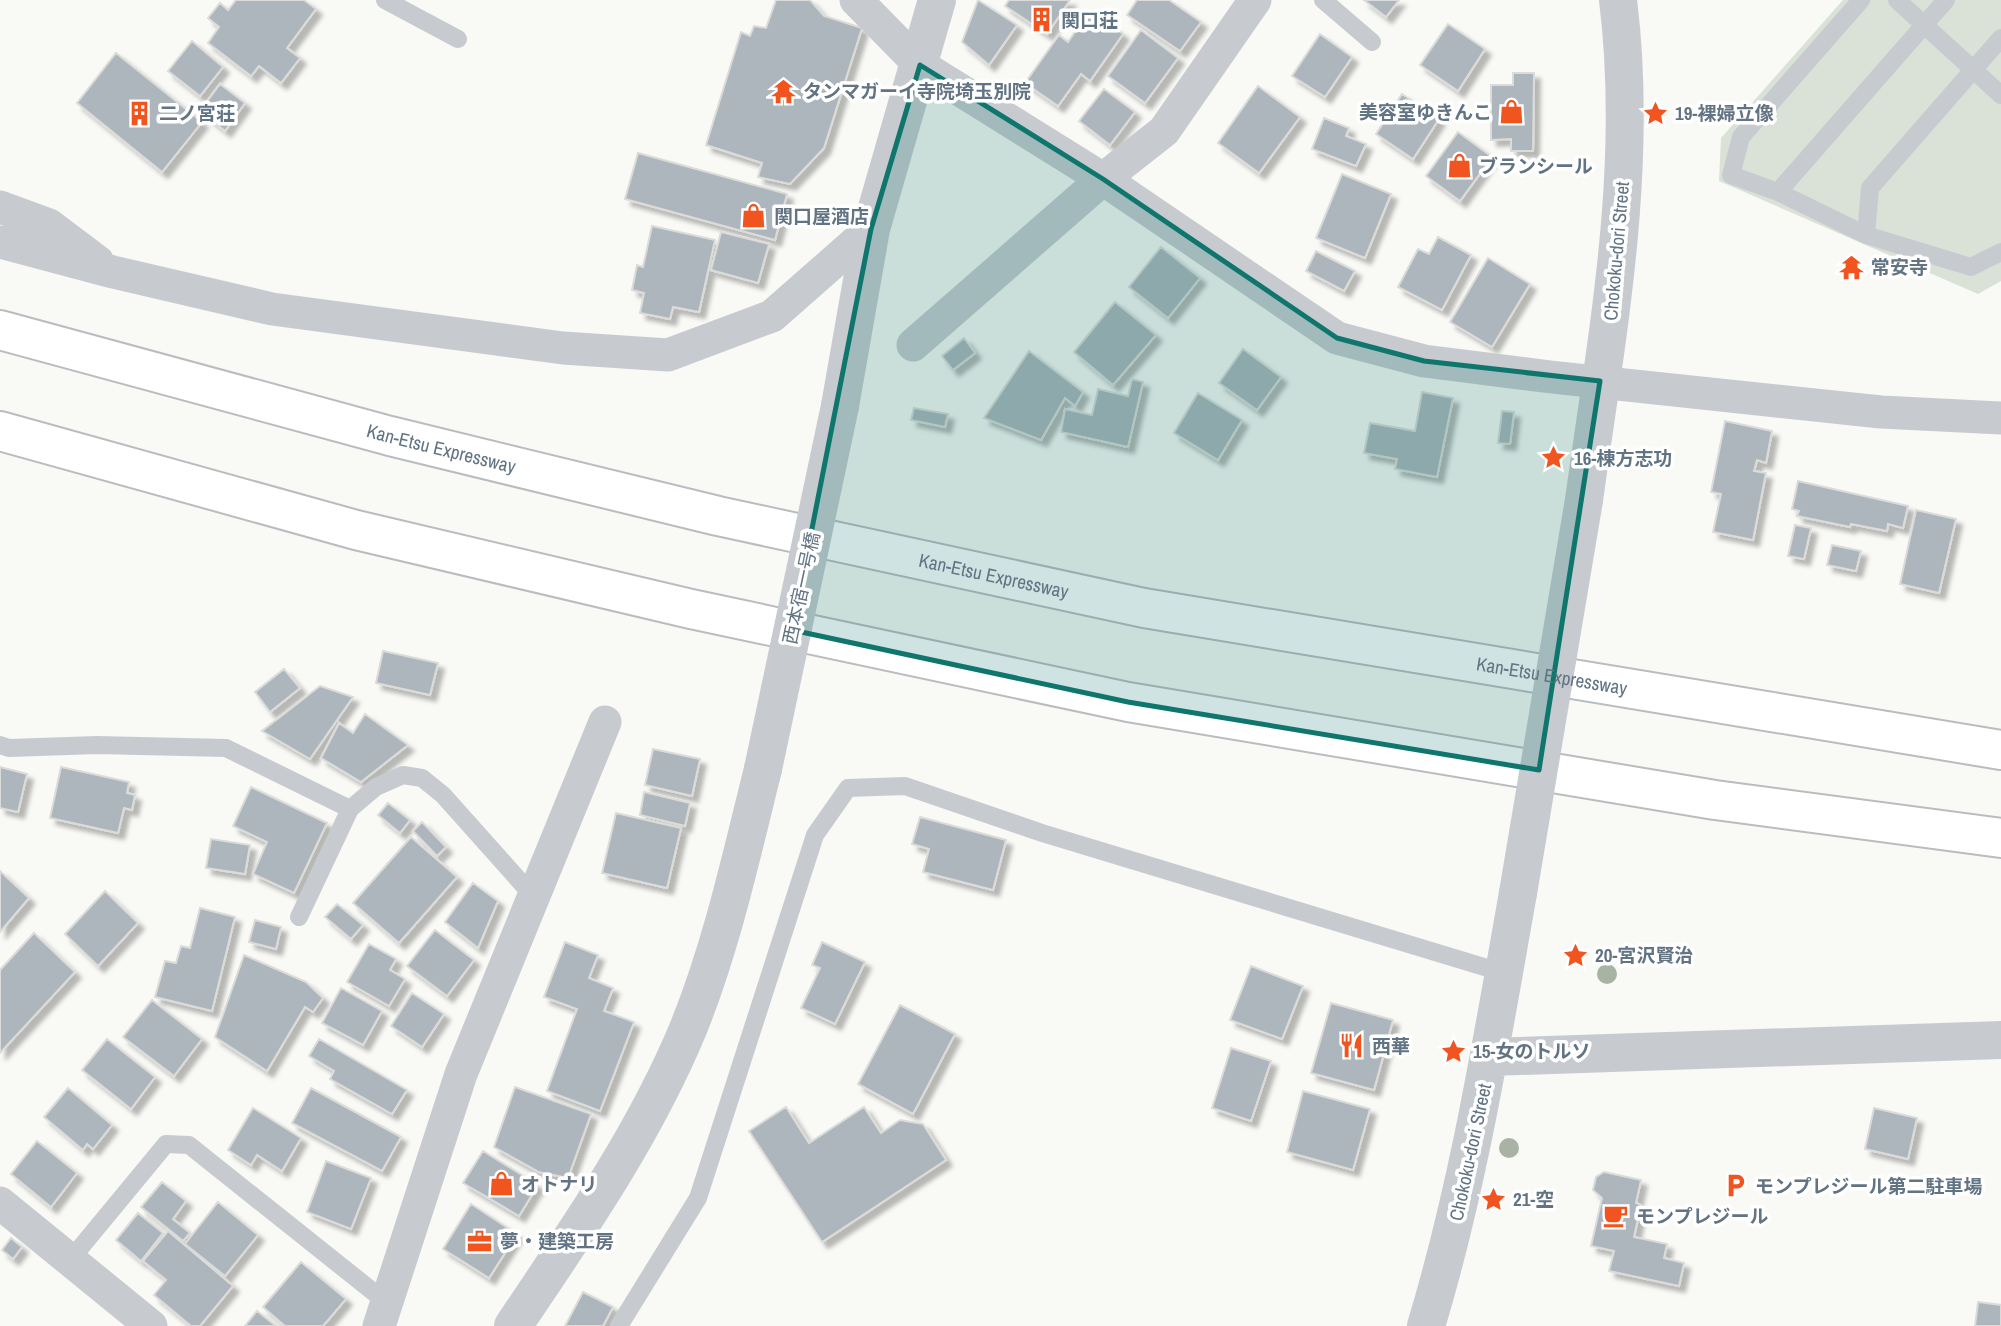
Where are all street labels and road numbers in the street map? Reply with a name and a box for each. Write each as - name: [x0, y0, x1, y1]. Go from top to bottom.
- street label: Chokoku-dori Street: [1597, 180, 1635, 322]
- street label: Kan-Etsu Expressway: [364, 417, 519, 479]
- street label: 西本宿一号橋: [776, 530, 826, 646]
- street label: Kan-Etsu Expressway: [917, 547, 1071, 604]
- street label: Kan-Etsu Expressway: [1474, 650, 1629, 701]
- street label: Chokoku-dori Street: [1443, 1080, 1497, 1223]

